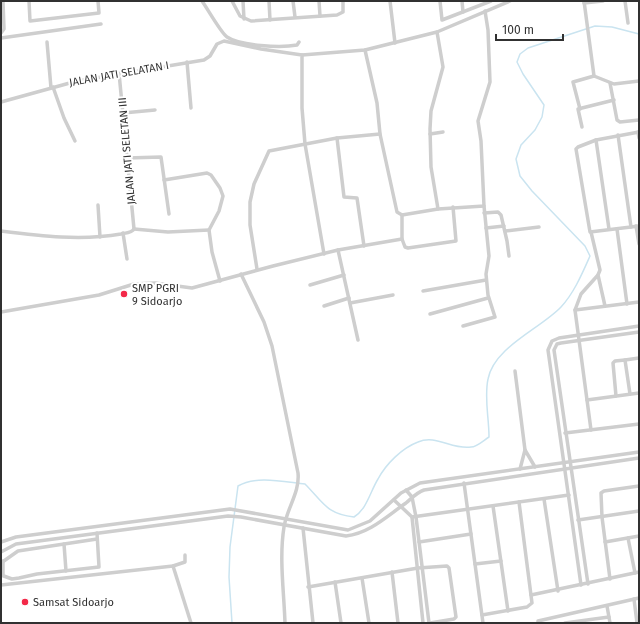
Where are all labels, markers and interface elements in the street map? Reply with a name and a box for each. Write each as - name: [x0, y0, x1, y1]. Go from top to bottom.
- scale bar: [496, 16, 563, 42]
- text: 100 m: [502, 23, 534, 37]
- street label: JALAN JATI SELATAN I: [68, 59, 170, 89]
- street label: JALAN JATI SELETAN III: [116, 97, 138, 205]
- place label: SMP PGRI 9 Sidoarjo: [132, 282, 182, 308]
- marker: SMP PGRI 9 Sidoarjo: [119, 289, 129, 299]
- place label: Samsat Sidoarjo: [33, 596, 114, 609]
- marker: Samsat Sidoarjo: [20, 597, 30, 607]

